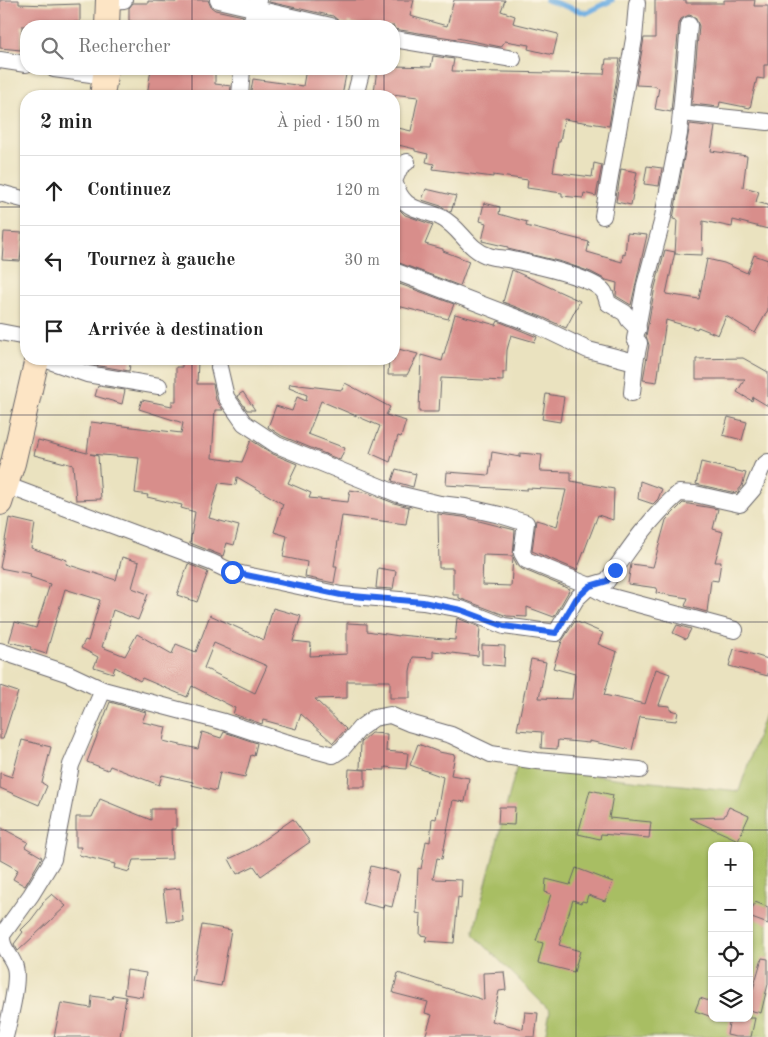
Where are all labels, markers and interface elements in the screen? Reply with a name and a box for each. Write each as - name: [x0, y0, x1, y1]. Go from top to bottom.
- search box: [20, 20, 400, 75]
- icon: search: [38, 34, 66, 62]
- text: Rechercher: [78, 38, 171, 57]
- text: 2 min: [40, 112, 93, 133]
- text: À pied · 150 m: [277, 115, 380, 131]
- icon: ahead: [40, 177, 68, 205]
- text: Continuez: [87, 181, 171, 200]
- text: 120 m: [335, 183, 380, 199]
- icon: left: [40, 247, 68, 275]
- text: Tournez à gauche: [87, 251, 235, 270]
- text: 30 m: [344, 253, 380, 269]
- icon: arrive: [40, 317, 68, 345]
- text: Arrivée à destination: [87, 321, 263, 340]
- route end: [604, 559, 627, 582]
- route start: [221, 561, 244, 584]
- map controls: [708, 842, 753, 1022]
- button: +: [708, 842, 753, 887]
- button: −: [708, 887, 753, 932]
- button: locate: [708, 932, 753, 977]
- button: layers: [708, 977, 753, 1022]

